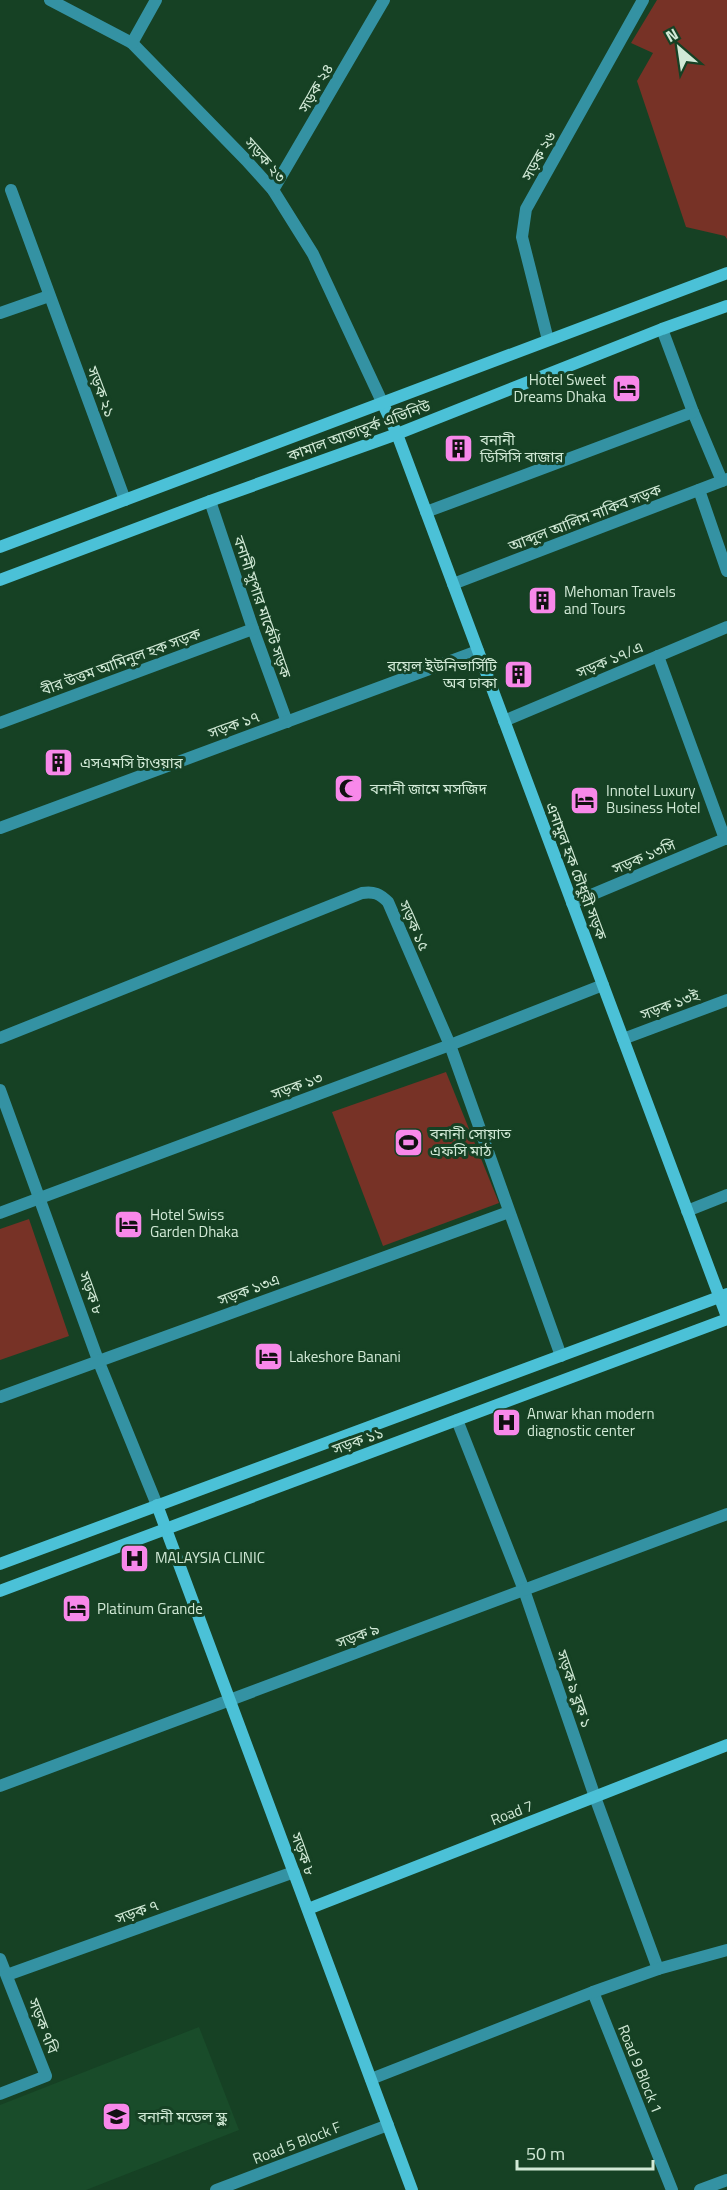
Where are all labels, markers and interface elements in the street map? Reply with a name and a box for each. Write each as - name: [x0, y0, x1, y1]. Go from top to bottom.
- north arrow: [649, 18, 709, 78]
- text: N: [661, 22, 682, 48]
- street label: সড়ক ২৪: [292, 59, 339, 117]
- street label: সড়ক ২৬: [515, 127, 562, 185]
- street label: সড়ক ২৩: [239, 131, 292, 187]
- street label: সড়ক ২১: [81, 362, 122, 421]
- place label: Hotel Sweet Dreams Dhaka: [513, 368, 607, 408]
- hotel icon: Hotel Sweet Dreams Dhaka: [611, 373, 643, 405]
- street label: কামাল আতাতুর্ক এভিনিউ: [283, 394, 434, 467]
- place label: বনানী ডিসিসি বাজার: [479, 428, 564, 468]
- building icon: বনানী ডিসিসি বাজার: [443, 433, 475, 465]
- street label: আব্দুল আলিম নাকিব সড়ক: [504, 477, 665, 558]
- street label: বনানী সুপার মার্কেট সড়ক: [227, 532, 298, 682]
- place label: Mehoman Travels and Tours: [564, 580, 676, 620]
- building icon: Mehoman Travels and Tours: [527, 585, 559, 617]
- street label: বীর উত্তম আমিনুল হক সড়ক: [37, 622, 205, 701]
- street label: সড়ক ১৭/এ: [572, 635, 647, 684]
- place label: রয়েল ইউনিভার্সিটি অব ঢাকা: [386, 654, 498, 694]
- building icon: রয়েল ইউনিভার্সিটি অব ঢাকা: [502, 659, 534, 691]
- street label: সড়ক ১৭: [204, 705, 263, 745]
- building icon: এসএমসি টাওয়ার: [43, 747, 75, 779]
- place label: এসএমসি টাওয়ার: [80, 751, 184, 774]
- mosque icon: বনানী জামে মসজিদ: [333, 773, 365, 805]
- place label: বনানী জামে মসজিদ: [369, 777, 488, 800]
- place label: Innotel Luxury Business Hotel: [606, 779, 701, 819]
- hotel icon: Innotel Luxury Business Hotel: [569, 784, 601, 816]
- street label: এনামুল হক চৌধুরী সড়ক: [540, 799, 614, 944]
- street label: সড়ক ১৩সি: [608, 833, 680, 881]
- street label: সড়ক ১৫: [393, 896, 436, 955]
- street label: সড়ক ১৩ই: [636, 983, 703, 1026]
- street label: সড়ক ১৩: [267, 1066, 326, 1106]
- place label: বনানী সোয়াত এফসি মাঠ: [429, 1122, 511, 1162]
- sports icon: বনানী সোয়াত এফসি মাঠ: [393, 1127, 425, 1159]
- place label: Hotel Swiss Garden Dhaka: [150, 1203, 239, 1243]
- hotel icon: Hotel Swiss Garden Dhaka: [113, 1208, 145, 1240]
- street label: সড়ক ৮: [73, 1267, 110, 1318]
- street label: সড়ক ১৩এ: [214, 1268, 283, 1312]
- hotel icon: Lakeshore Banani: [252, 1341, 284, 1373]
- place label: Lakeshore Banani: [289, 1345, 401, 1368]
- place label: Anwar khan modern diagnostic center: [527, 1402, 655, 1442]
- hospital icon: Anwar khan modern diagnostic center: [490, 1407, 522, 1439]
- street label: সড়ক ১১: [328, 1421, 387, 1461]
- hospital icon: MALAYSIA CLINIC: [118, 1542, 150, 1574]
- place label: MALAYSIA CLINIC: [155, 1546, 265, 1569]
- hotel icon: Platinum Grande: [60, 1593, 92, 1625]
- place label: Platinum Grande: [97, 1597, 203, 1620]
- street label: সড়ক ৯: [332, 1617, 383, 1655]
- street label: সড়ক ৯ ব্লক ১: [550, 1646, 598, 1731]
- street label: Road 7: [487, 1794, 537, 1831]
- street label: সড়ক ৮: [285, 1828, 322, 1879]
- street label: সড়ক ৭: [111, 1893, 162, 1930]
- street label: সড়ক ৭বি: [22, 1994, 65, 2058]
- street label: Road 9 Block 1: [612, 2021, 669, 2116]
- school or university icon: বনানী মডেল স্কুল: [101, 2101, 133, 2133]
- place label: বনানী মডেল স্কুল: [137, 2105, 227, 2128]
- street label: Road 5 Block F: [249, 2115, 344, 2170]
- scale bar: [517, 2133, 654, 2171]
- text: 50 m: [526, 2140, 565, 2167]

